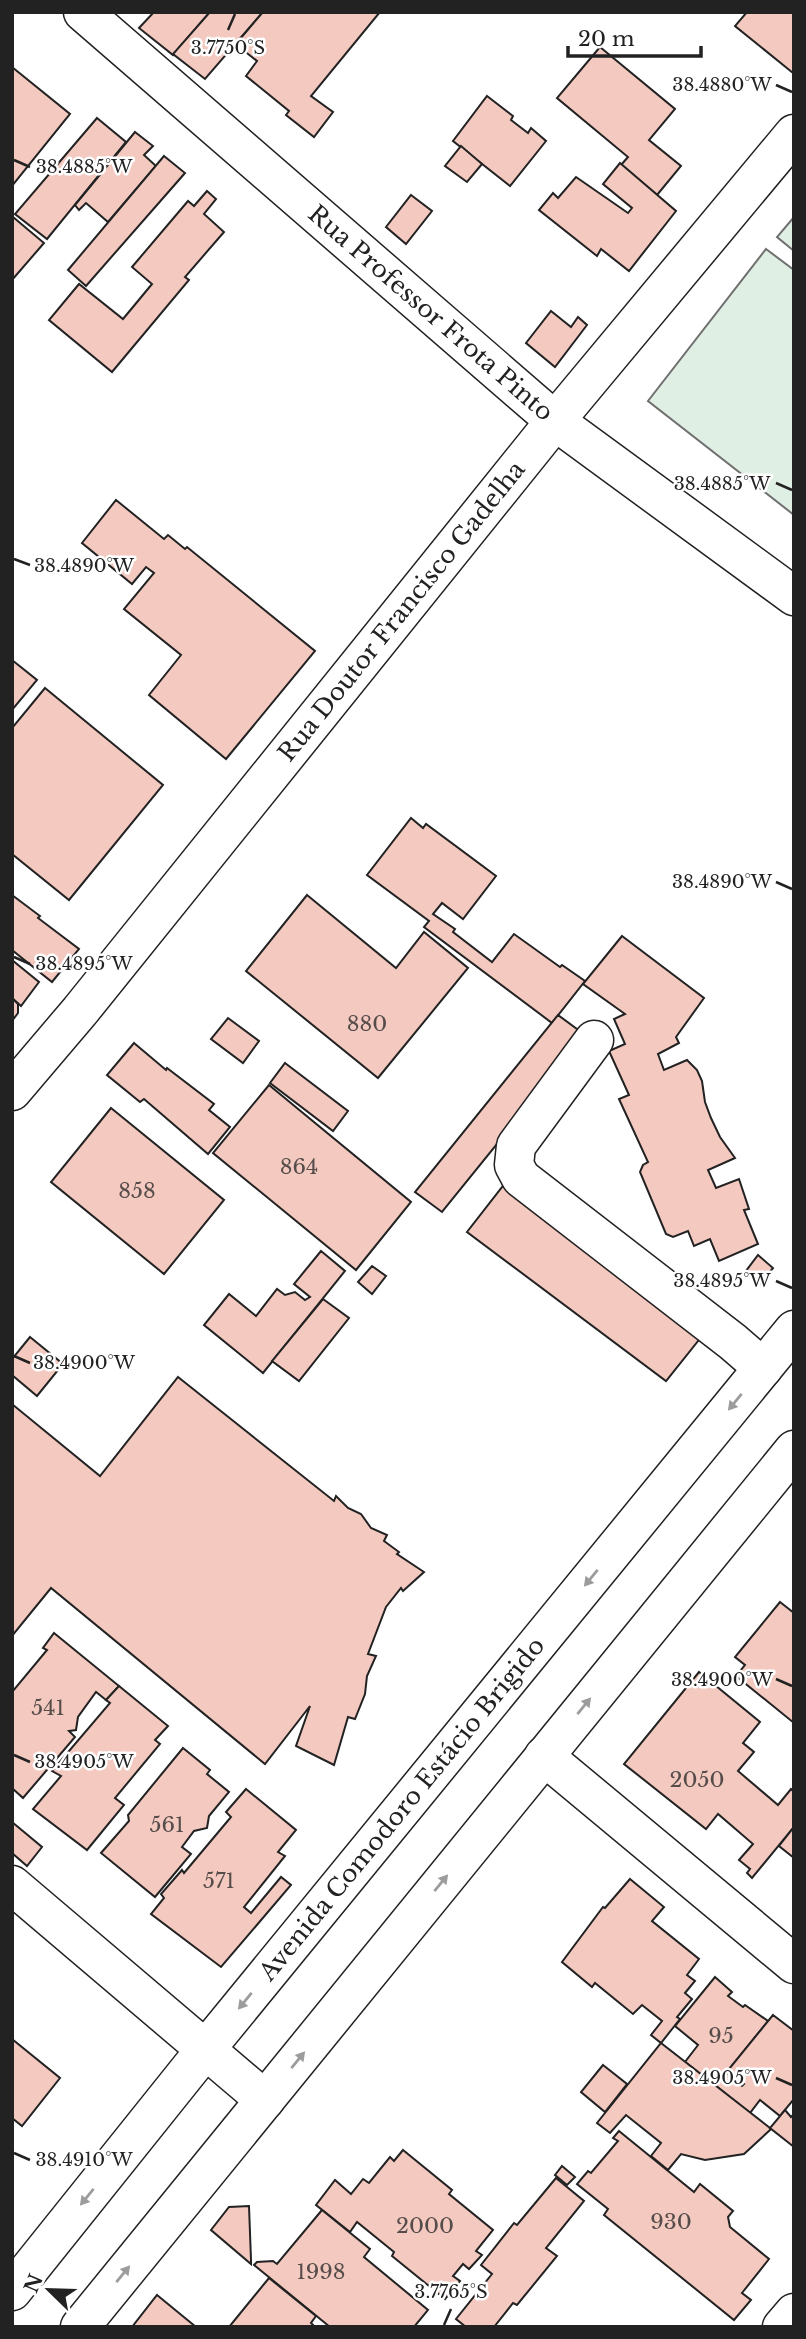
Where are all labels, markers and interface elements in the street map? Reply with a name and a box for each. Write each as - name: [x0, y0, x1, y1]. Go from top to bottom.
- scale bar: [568, 14, 701, 58]
- text: 20 m: [578, 26, 635, 52]
- text: 3.7750°S: [191, 37, 265, 59]
- text: 38.4880°W: [672, 74, 773, 96]
- text: 38.4885°W: [36, 156, 133, 178]
- street label: Rua Professor Frota Pinto: [303, 199, 559, 427]
- street label: Rua Doutor Francisco Gadelha: [272, 455, 531, 767]
- text: 38.4885°W: [674, 473, 771, 495]
- text: 38.4890°W: [34, 555, 135, 577]
- text: 38.4890°W: [672, 871, 773, 893]
- text: 38.4895°W: [35, 953, 134, 975]
- house number: 880: [347, 1011, 387, 1037]
- house number: 864: [280, 1154, 318, 1180]
- house number: 858: [118, 1178, 156, 1204]
- text: 38.4895°W: [673, 1270, 772, 1292]
- text: 38.4900°W: [33, 1352, 136, 1374]
- one-way arrow: [728, 1394, 743, 1411]
- one-way arrow: [584, 1570, 599, 1587]
- street label: Avenida Comodoro Estácio Brigido: [252, 1631, 551, 1987]
- text: 38.4900°W: [671, 1669, 774, 1691]
- house number: 541: [31, 1695, 65, 1721]
- one-way arrow: [577, 1698, 592, 1716]
- text: 38.4905°W: [34, 1751, 135, 1773]
- house number: 2050: [670, 1767, 724, 1793]
- house number: 561: [150, 1812, 184, 1838]
- house number: 571: [203, 1868, 235, 1894]
- one-way arrow: [433, 1874, 448, 1891]
- one-way arrow: [238, 1992, 253, 2010]
- house number: 95: [708, 2023, 734, 2049]
- one-way arrow: [290, 2051, 305, 2069]
- text: 38.4905°W: [672, 2067, 773, 2089]
- text: 38.4910°W: [35, 2149, 133, 2171]
- one-way arrow: [80, 2188, 95, 2206]
- house number: 930: [650, 2209, 692, 2235]
- house number: 2000: [396, 2213, 454, 2239]
- north arrow: [14, 2255, 84, 2325]
- house number: 1998: [296, 2259, 346, 2285]
- one-way arrow: [115, 2265, 130, 2282]
- text: N: [20, 2271, 48, 2296]
- text: 3.7765°S: [414, 2281, 488, 2303]

